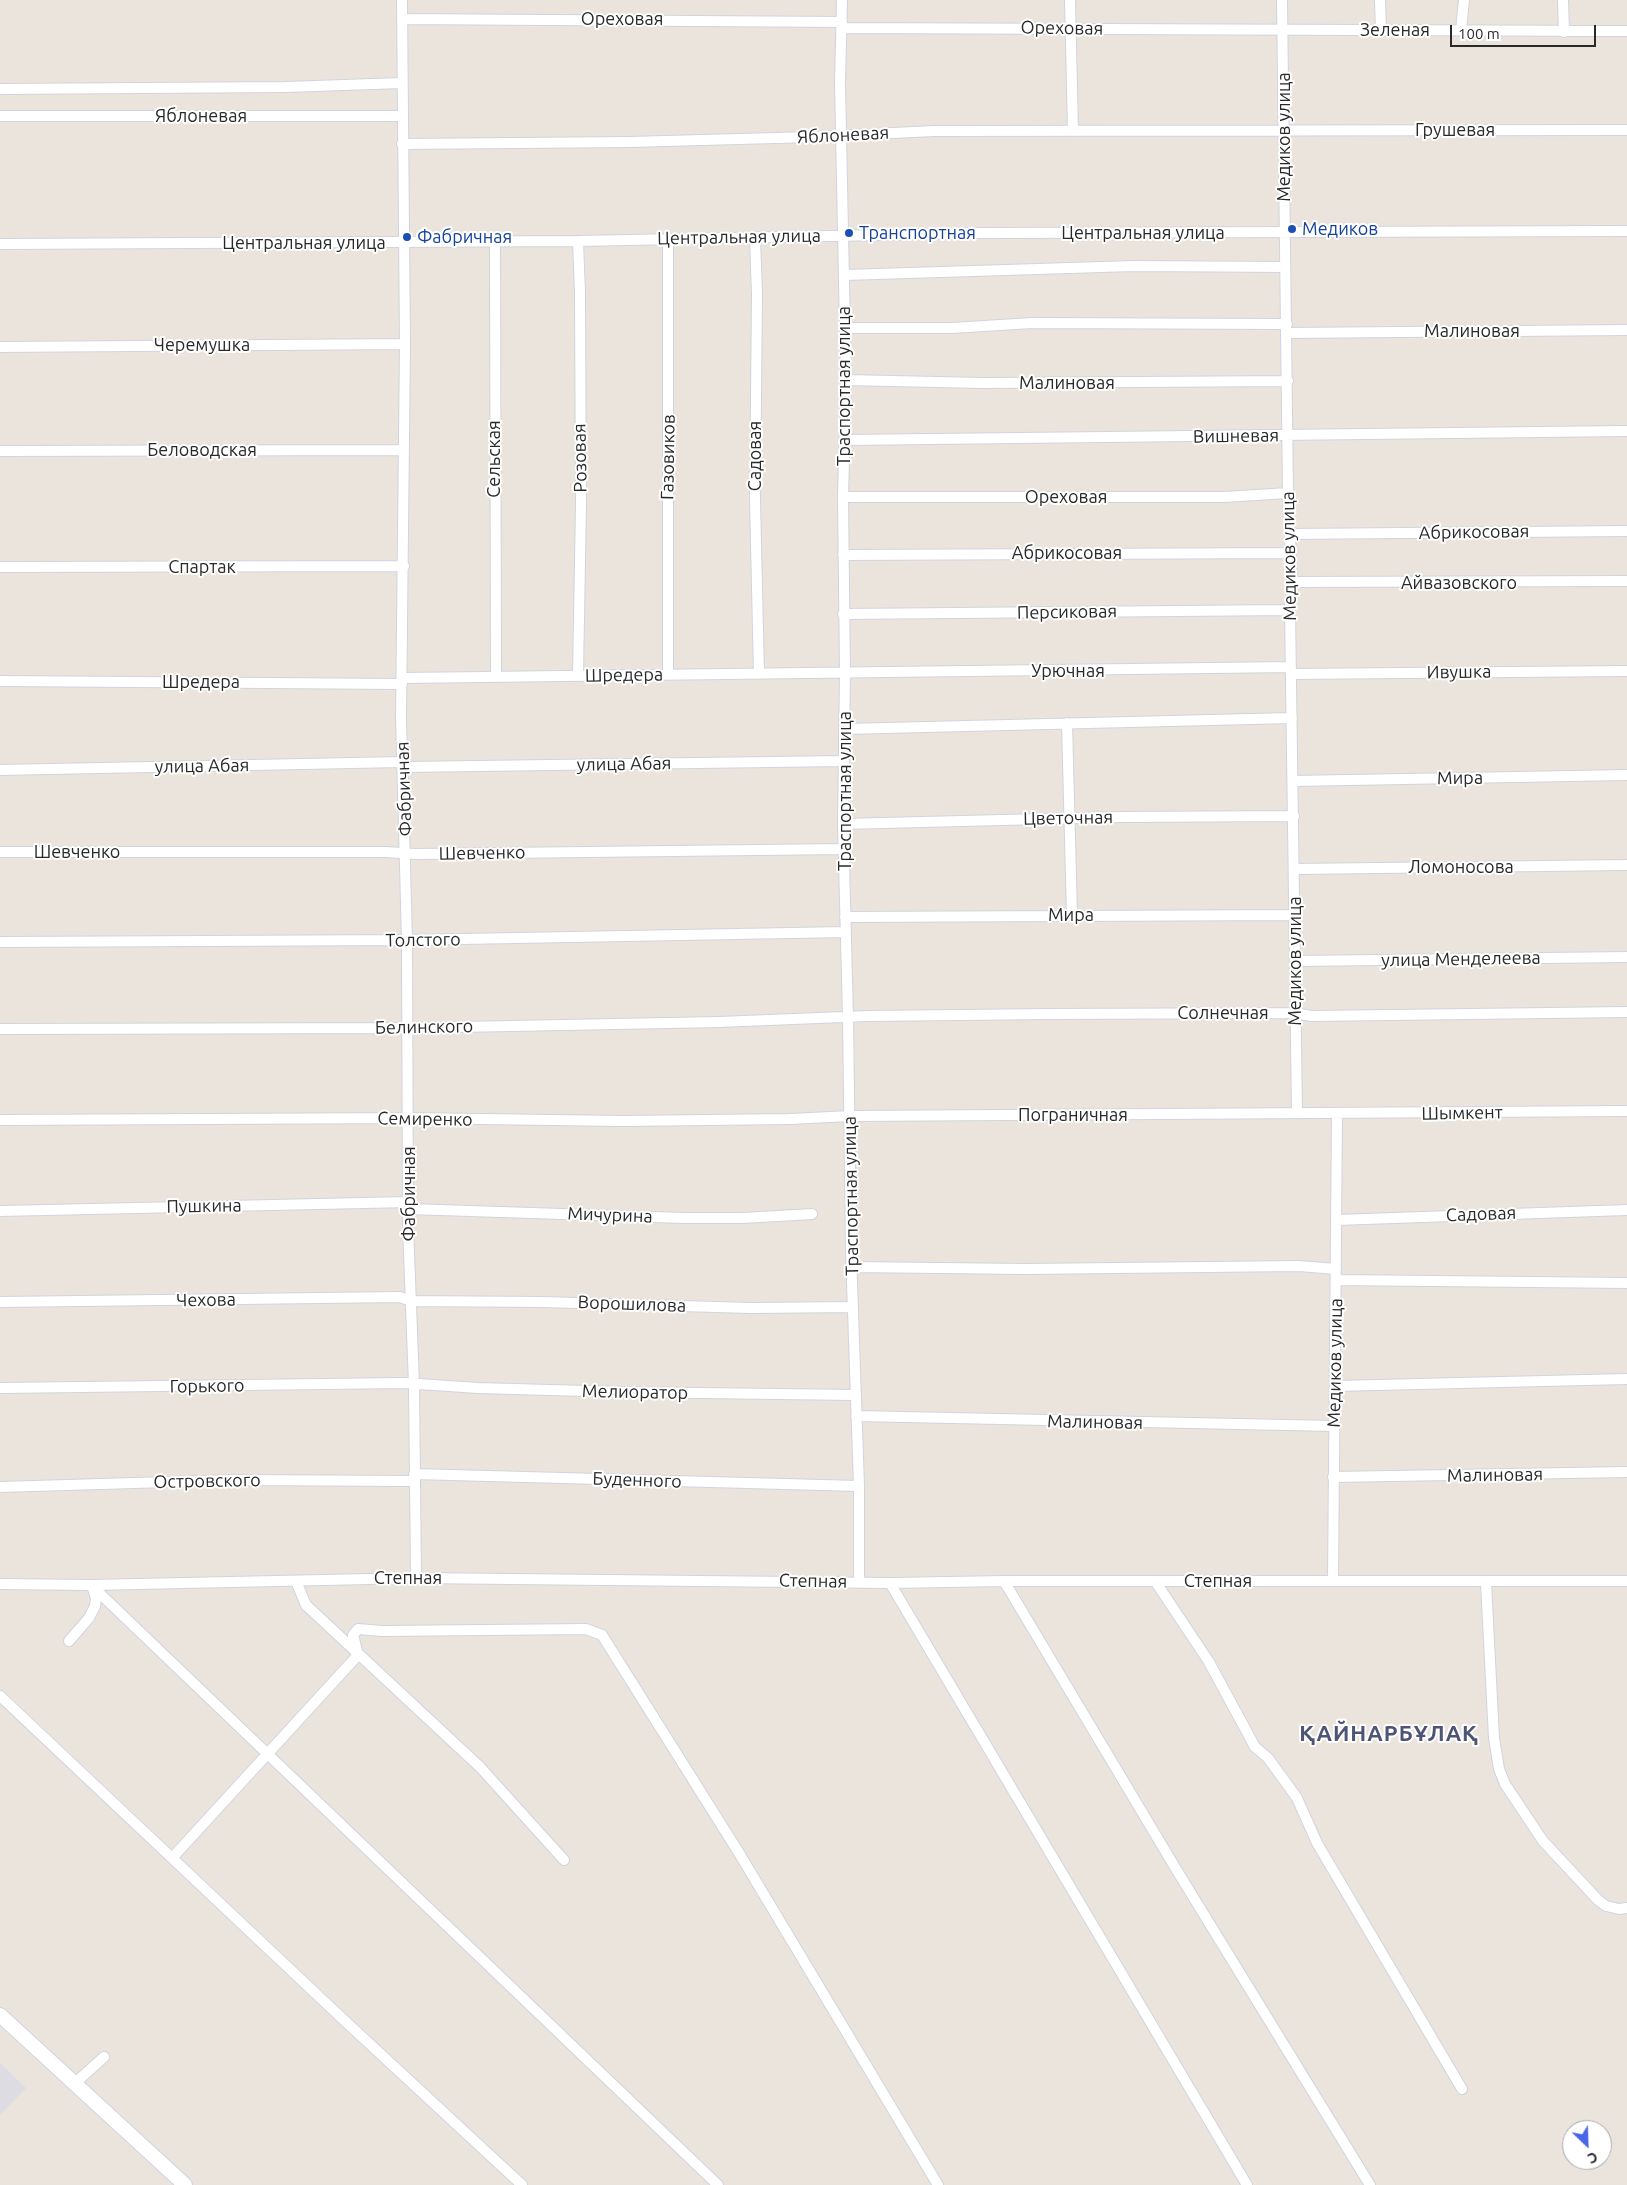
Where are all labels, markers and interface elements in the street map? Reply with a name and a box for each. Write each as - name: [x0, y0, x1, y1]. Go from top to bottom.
- street label: Ореховая: [581, 8, 663, 30]
- scale bar: [1452, 15, 1598, 47]
- street label: Ореховая: [1020, 16, 1104, 40]
- street label: Зеленая: [1360, 19, 1430, 41]
- text: 100 m: [1458, 25, 1500, 42]
- street label: Медиков улица: [1273, 72, 1295, 202]
- street label: Яблоневая: [155, 105, 247, 127]
- street label: Грушевая: [1415, 119, 1495, 141]
- street label: Яблоневая: [796, 122, 890, 148]
- place label: Медиков: [1302, 218, 1378, 240]
- place label: Транспортная: [859, 222, 976, 244]
- street label: Центральная улица: [1061, 222, 1225, 244]
- marker: Медиков: [1286, 223, 1298, 235]
- street label: Центральная улица: [657, 225, 821, 249]
- place label: Фабричная: [417, 226, 512, 248]
- marker: Транспортная: [843, 227, 855, 239]
- marker: Фабричная: [401, 231, 413, 243]
- street label: Центральная улица: [222, 232, 386, 254]
- street label: Траспортная улица: [833, 306, 855, 466]
- street label: Малиновая: [1424, 320, 1520, 342]
- street label: Черемушка: [154, 334, 250, 356]
- street label: Малиновая: [1019, 372, 1115, 394]
- street label: Газовиков: [656, 414, 680, 500]
- street label: Сельская: [483, 420, 505, 498]
- street label: Садовая: [744, 421, 766, 491]
- street label: Розовая: [569, 423, 591, 493]
- street label: Вишневая: [1193, 424, 1279, 448]
- street label: Беловодская: [147, 439, 257, 461]
- street label: Ореховая: [1025, 486, 1107, 508]
- street label: Медиков улица: [1277, 491, 1301, 621]
- street label: Абрикосовая: [1419, 520, 1529, 544]
- street label: Абрикосовая: [1012, 542, 1122, 564]
- street label: Спартак: [168, 556, 236, 578]
- street label: Айвазовского: [1401, 572, 1517, 594]
- street label: Персиковая: [1017, 600, 1117, 624]
- street label: Урючная: [1031, 660, 1105, 682]
- street label: Ивушка: [1427, 661, 1491, 683]
- street label: Шредера: [585, 664, 663, 686]
- street label: Шредера: [162, 671, 240, 693]
- street label: Траспортная улица: [834, 711, 856, 871]
- street label: Фабричная: [392, 741, 416, 837]
- street label: улица Абая: [577, 752, 671, 776]
- street label: улица Абая: [155, 754, 249, 778]
- street label: Мира: [1437, 767, 1483, 789]
- street label: Цветочная: [1023, 806, 1113, 830]
- street label: Шевченко: [34, 841, 120, 863]
- street label: Шевченко: [438, 841, 526, 865]
- street label: Ломоносова: [1408, 856, 1514, 878]
- street label: Медиков улица: [1284, 896, 1306, 1026]
- street label: Мира: [1048, 904, 1094, 926]
- street label: Толстого: [385, 929, 461, 951]
- street label: улица Менделеева: [1381, 947, 1541, 971]
- street label: Солнечная: [1177, 1002, 1269, 1024]
- street label: Белинского: [375, 1015, 473, 1039]
- street label: Шымкент: [1421, 1101, 1503, 1125]
- street label: Пограничная: [1018, 1104, 1128, 1126]
- street label: Семиренко: [377, 1107, 473, 1131]
- street label: Траспортная улица: [839, 1116, 863, 1276]
- street label: Фабричная: [398, 1146, 420, 1242]
- street label: Пушкина: [166, 1195, 242, 1217]
- street label: Садовая: [1446, 1202, 1516, 1226]
- street label: Мичурина: [567, 1203, 653, 1227]
- street label: Чехова: [176, 1289, 236, 1311]
- street label: Ворошилова: [577, 1291, 687, 1317]
- street label: Медиков улица: [1323, 1298, 1347, 1428]
- street label: Горького: [169, 1375, 245, 1397]
- street label: Мелиоратор: [582, 1380, 688, 1404]
- street label: Малиновая: [1047, 1410, 1143, 1434]
- street label: Малиновая: [1447, 1463, 1543, 1487]
- street label: Буденного: [592, 1468, 682, 1492]
- street label: Островского: [153, 1469, 261, 1493]
- street label: Степная: [374, 1567, 442, 1589]
- street label: Степная: [779, 1570, 847, 1592]
- street label: Степная: [1184, 1570, 1252, 1592]
- district label: ҚАЙНАРБҰЛАҚ: [1298, 1721, 1480, 1747]
- north arrow: [1562, 2120, 1612, 2170]
- text: С: [1585, 2149, 1600, 2167]

